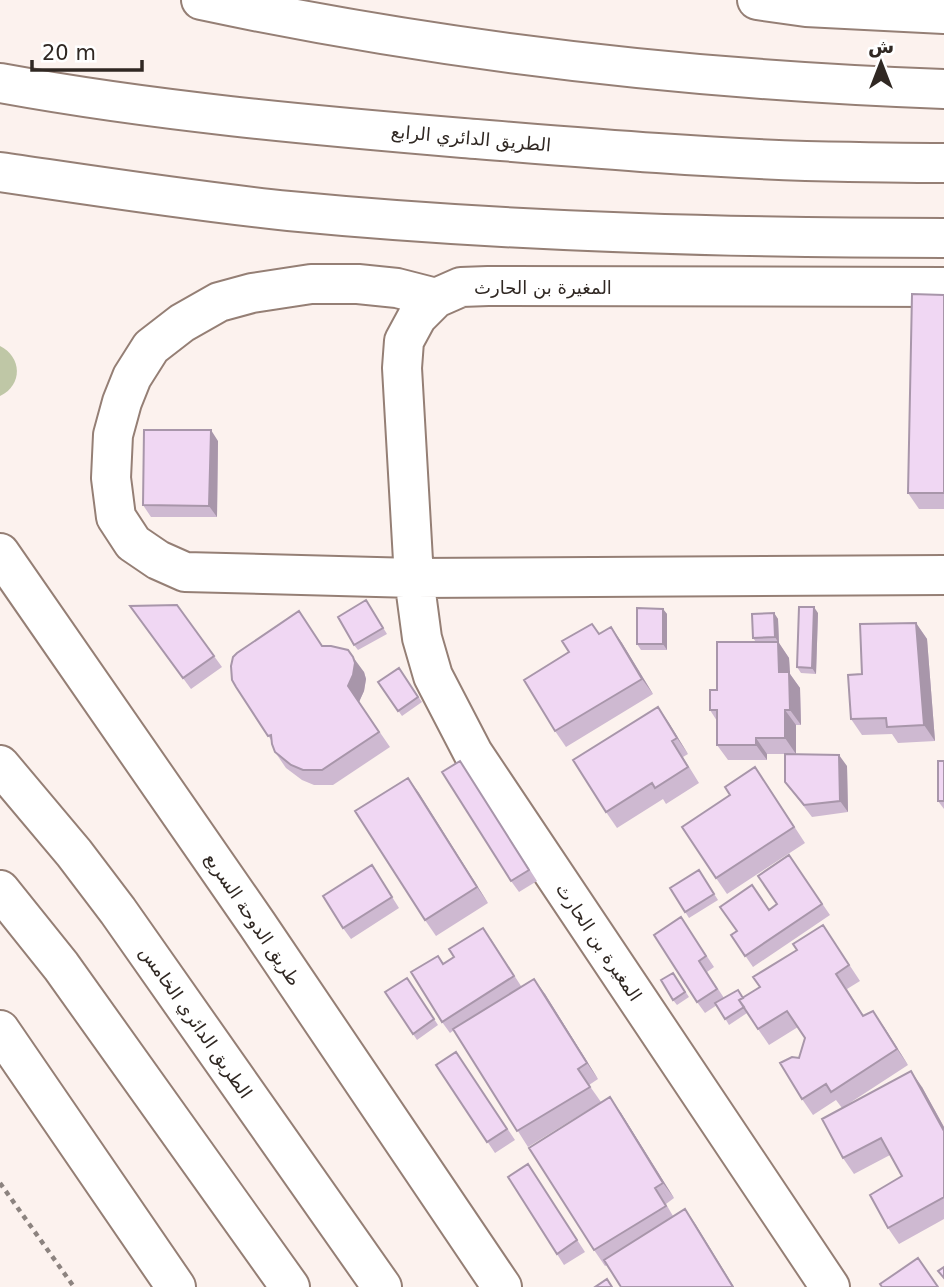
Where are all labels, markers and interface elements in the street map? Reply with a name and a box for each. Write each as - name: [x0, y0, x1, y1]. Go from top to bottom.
- scale bar: [32, 28, 142, 72]
- north arrow: [846, 28, 916, 98]
- text: ش: [868, 35, 894, 58]
- text: 20 m: [42, 41, 96, 65]
- street label: الطريق الدائري الرابع: [390, 121, 552, 156]
- street label: المغيرة بن الحارث: [474, 277, 612, 299]
- street label: طريق الدوحة السريع: [200, 848, 305, 990]
- street label: المغيرة بن الحارث: [551, 879, 646, 1006]
- street label: الطريق الدائري الخامس: [135, 942, 256, 1103]

